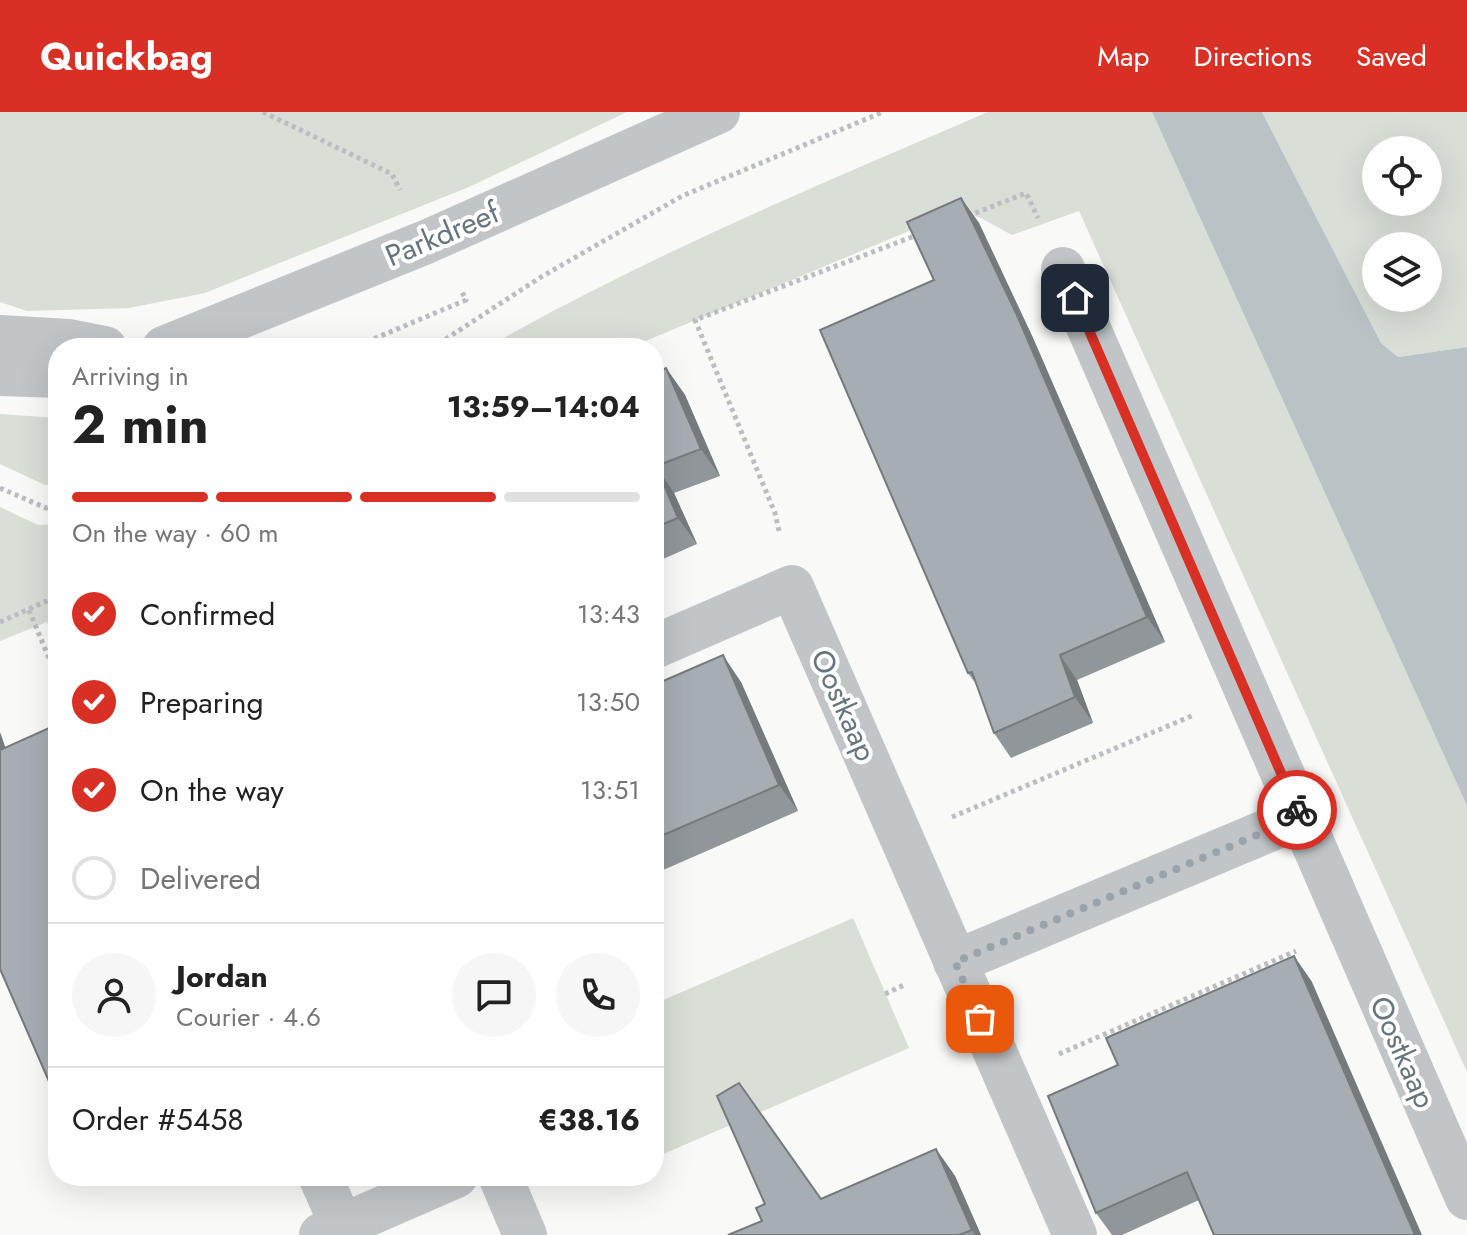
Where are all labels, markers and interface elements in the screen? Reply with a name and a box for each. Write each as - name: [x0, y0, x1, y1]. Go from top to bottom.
- text: Quickbag: [40, 29, 213, 84]
- text: Map: [1097, 36, 1149, 77]
- text: Directions: [1193, 36, 1312, 77]
- text: Saved: [1356, 36, 1427, 77]
- map controls: [1362, 136, 1442, 312]
- button: locate: [1362, 136, 1442, 216]
- street label: Parkdreef: [378, 190, 507, 277]
- button: layers: [1362, 232, 1442, 312]
- pin: [1041, 264, 1109, 332]
- icon: home: [1053, 276, 1097, 320]
- text: Arriving in: [72, 357, 189, 395]
- text: 13:59–14:04: [447, 385, 640, 428]
- text: 2 min: [72, 387, 209, 463]
- text: On the way · 60 m: [72, 514, 279, 552]
- icon: check: [72, 592, 116, 636]
- text: Confirmed: [140, 593, 275, 636]
- text: 13:43: [577, 595, 640, 633]
- street label: Oostkaap: [800, 642, 888, 768]
- icon: check: [72, 680, 116, 724]
- text: Preparing: [140, 681, 264, 724]
- text: 13:50: [576, 683, 640, 721]
- icon: check: [72, 768, 116, 812]
- text: On the way: [140, 769, 284, 812]
- courier: [1257, 770, 1337, 850]
- text: 13:51: [580, 771, 640, 809]
- icon: bike: [1275, 788, 1319, 832]
- text: Delivered: [140, 857, 261, 900]
- button: person: [72, 953, 156, 1037]
- button: chat: [452, 953, 536, 1037]
- button: phone: [556, 953, 640, 1037]
- text: Jordan: [176, 955, 268, 998]
- pin: [946, 985, 1014, 1053]
- street label: Oostkaap: [1359, 989, 1447, 1115]
- icon: bag: [958, 997, 1002, 1041]
- text: Courier · 4.6: [176, 998, 321, 1036]
- text: Order #5458: [72, 1098, 244, 1141]
- text: €38.16: [538, 1098, 640, 1141]

